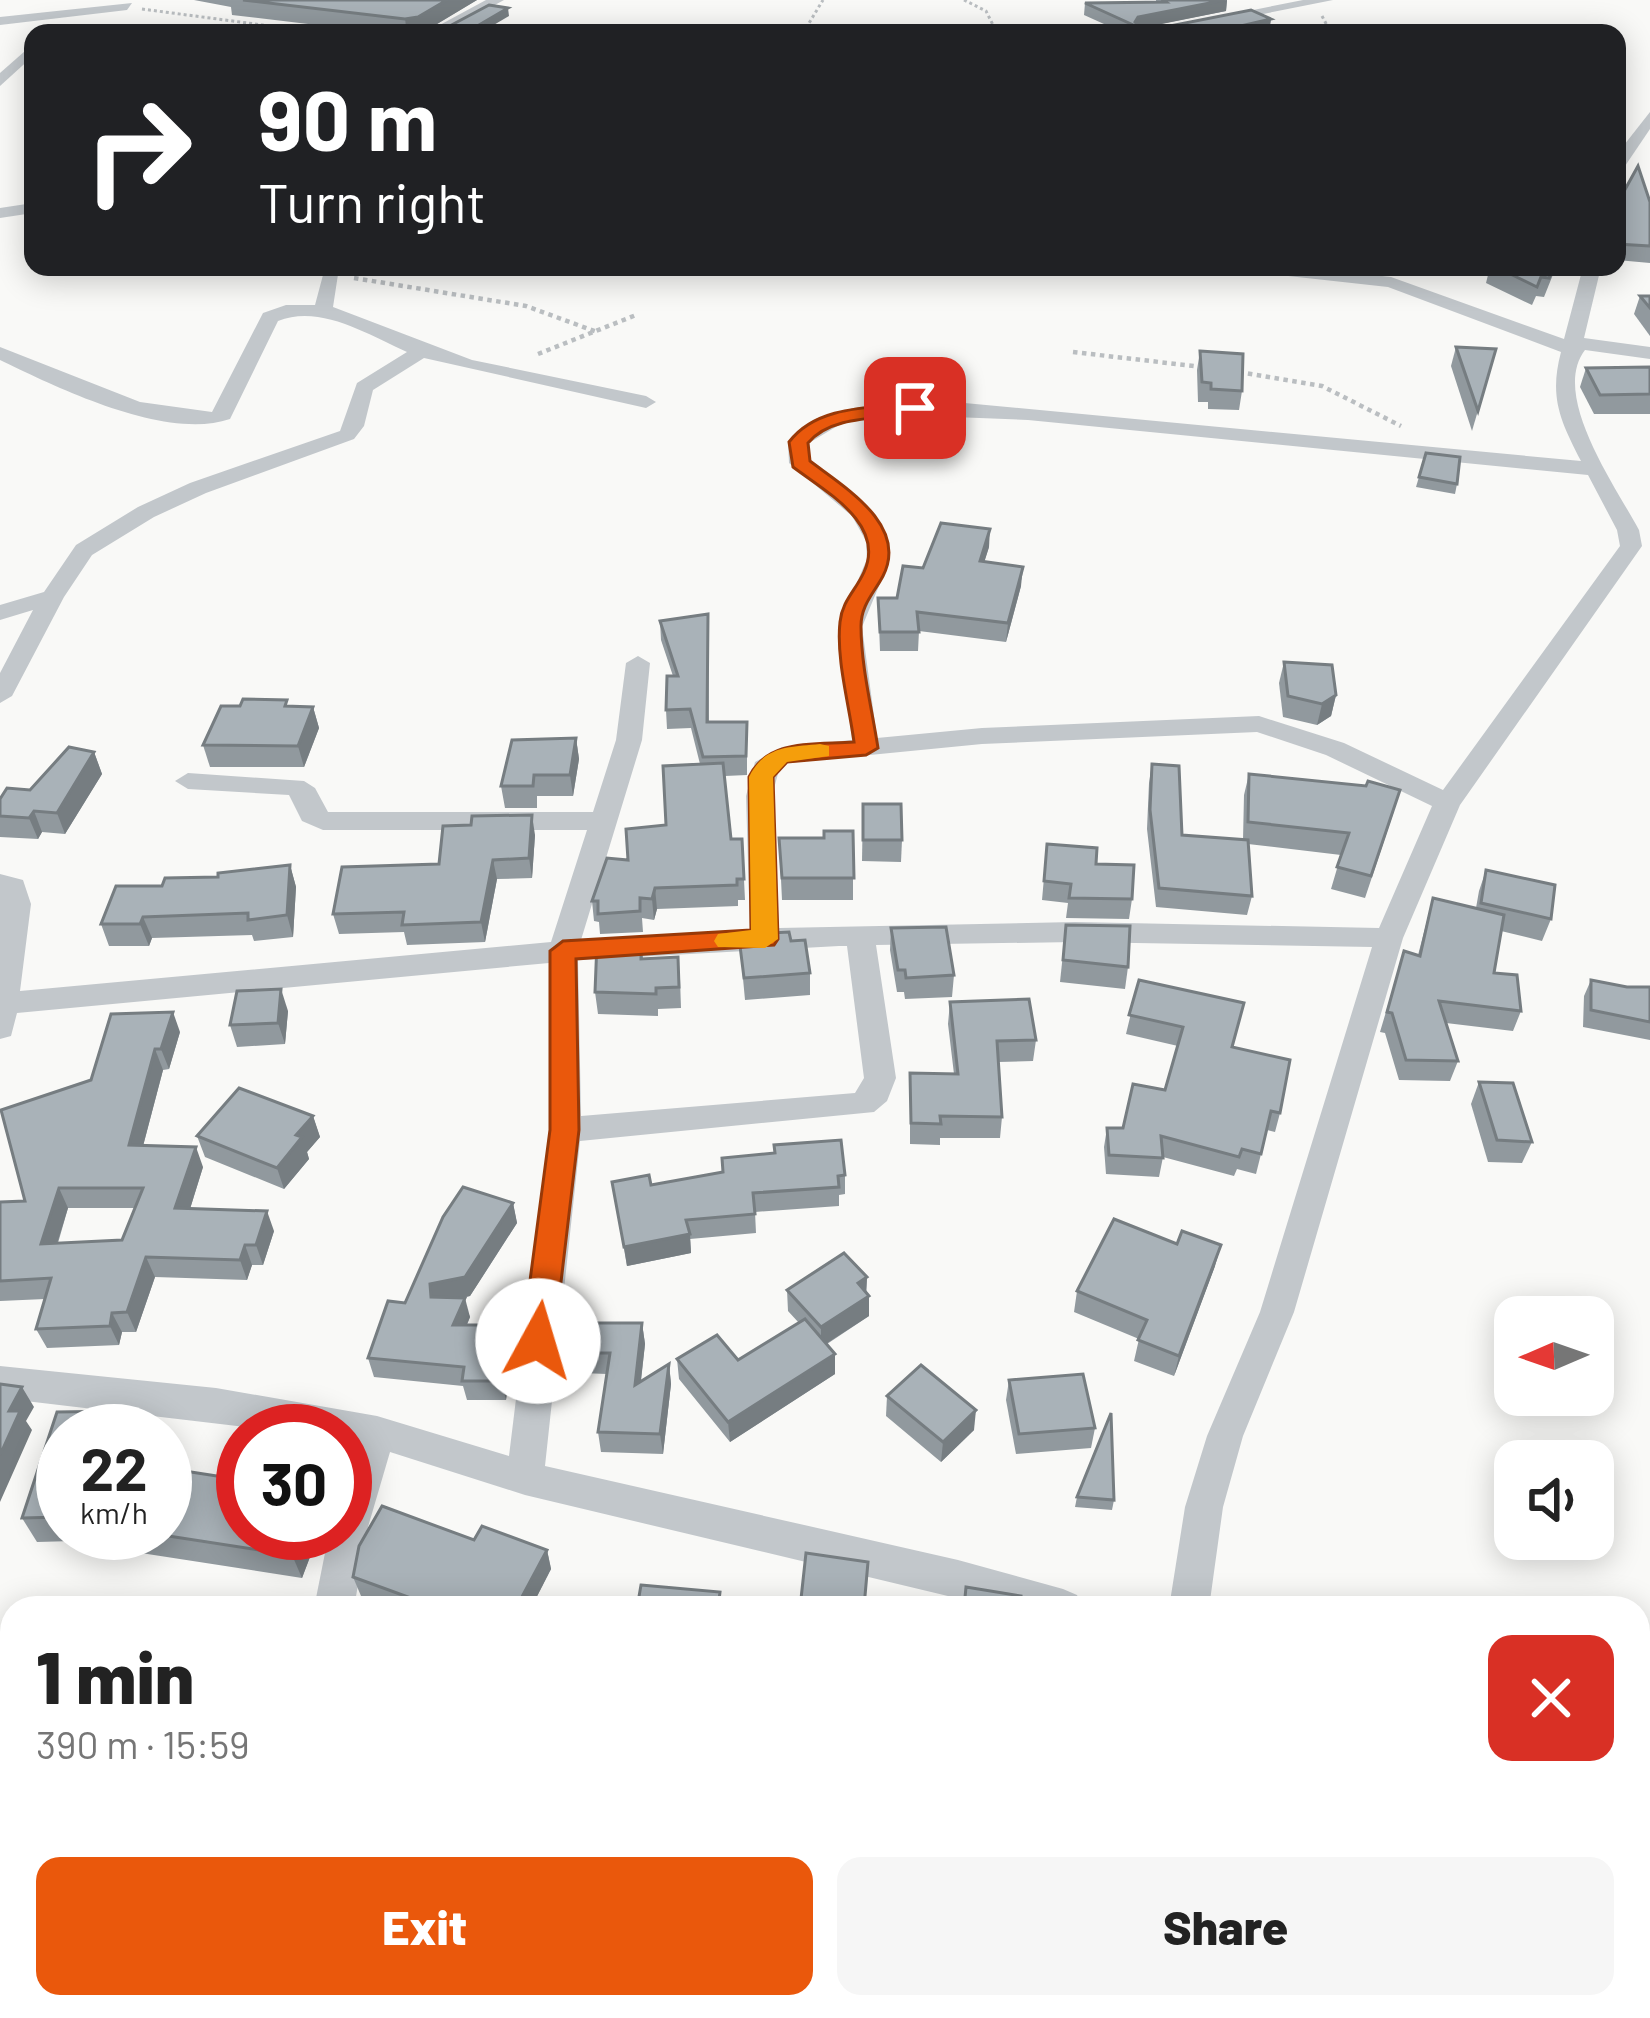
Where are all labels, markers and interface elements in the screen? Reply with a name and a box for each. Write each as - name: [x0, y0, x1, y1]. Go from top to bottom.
- text: 90 m: [258, 67, 437, 168]
- icon: right: [60, 72, 216, 228]
- text: Turn right: [258, 169, 486, 234]
- pin: [864, 357, 966, 459]
- icon: arrive: [882, 375, 948, 441]
- position arrow: [475, 1278, 601, 1404]
- north arrow: [1494, 1296, 1614, 1416]
- map controls: [1494, 1296, 1614, 1560]
- speed limit sign: 30: [216, 1404, 372, 1560]
- text: 22: [80, 1431, 148, 1503]
- button: sound: [1494, 1440, 1614, 1560]
- text: km/h: [80, 1494, 148, 1530]
- text: 1 min: [36, 1632, 194, 1718]
- button: close: [1488, 1635, 1614, 1761]
- text: 390 m · 15:59: [36, 1720, 250, 1767]
- button: Exit: [36, 1857, 813, 1995]
- button: Share: [837, 1857, 1614, 1995]

